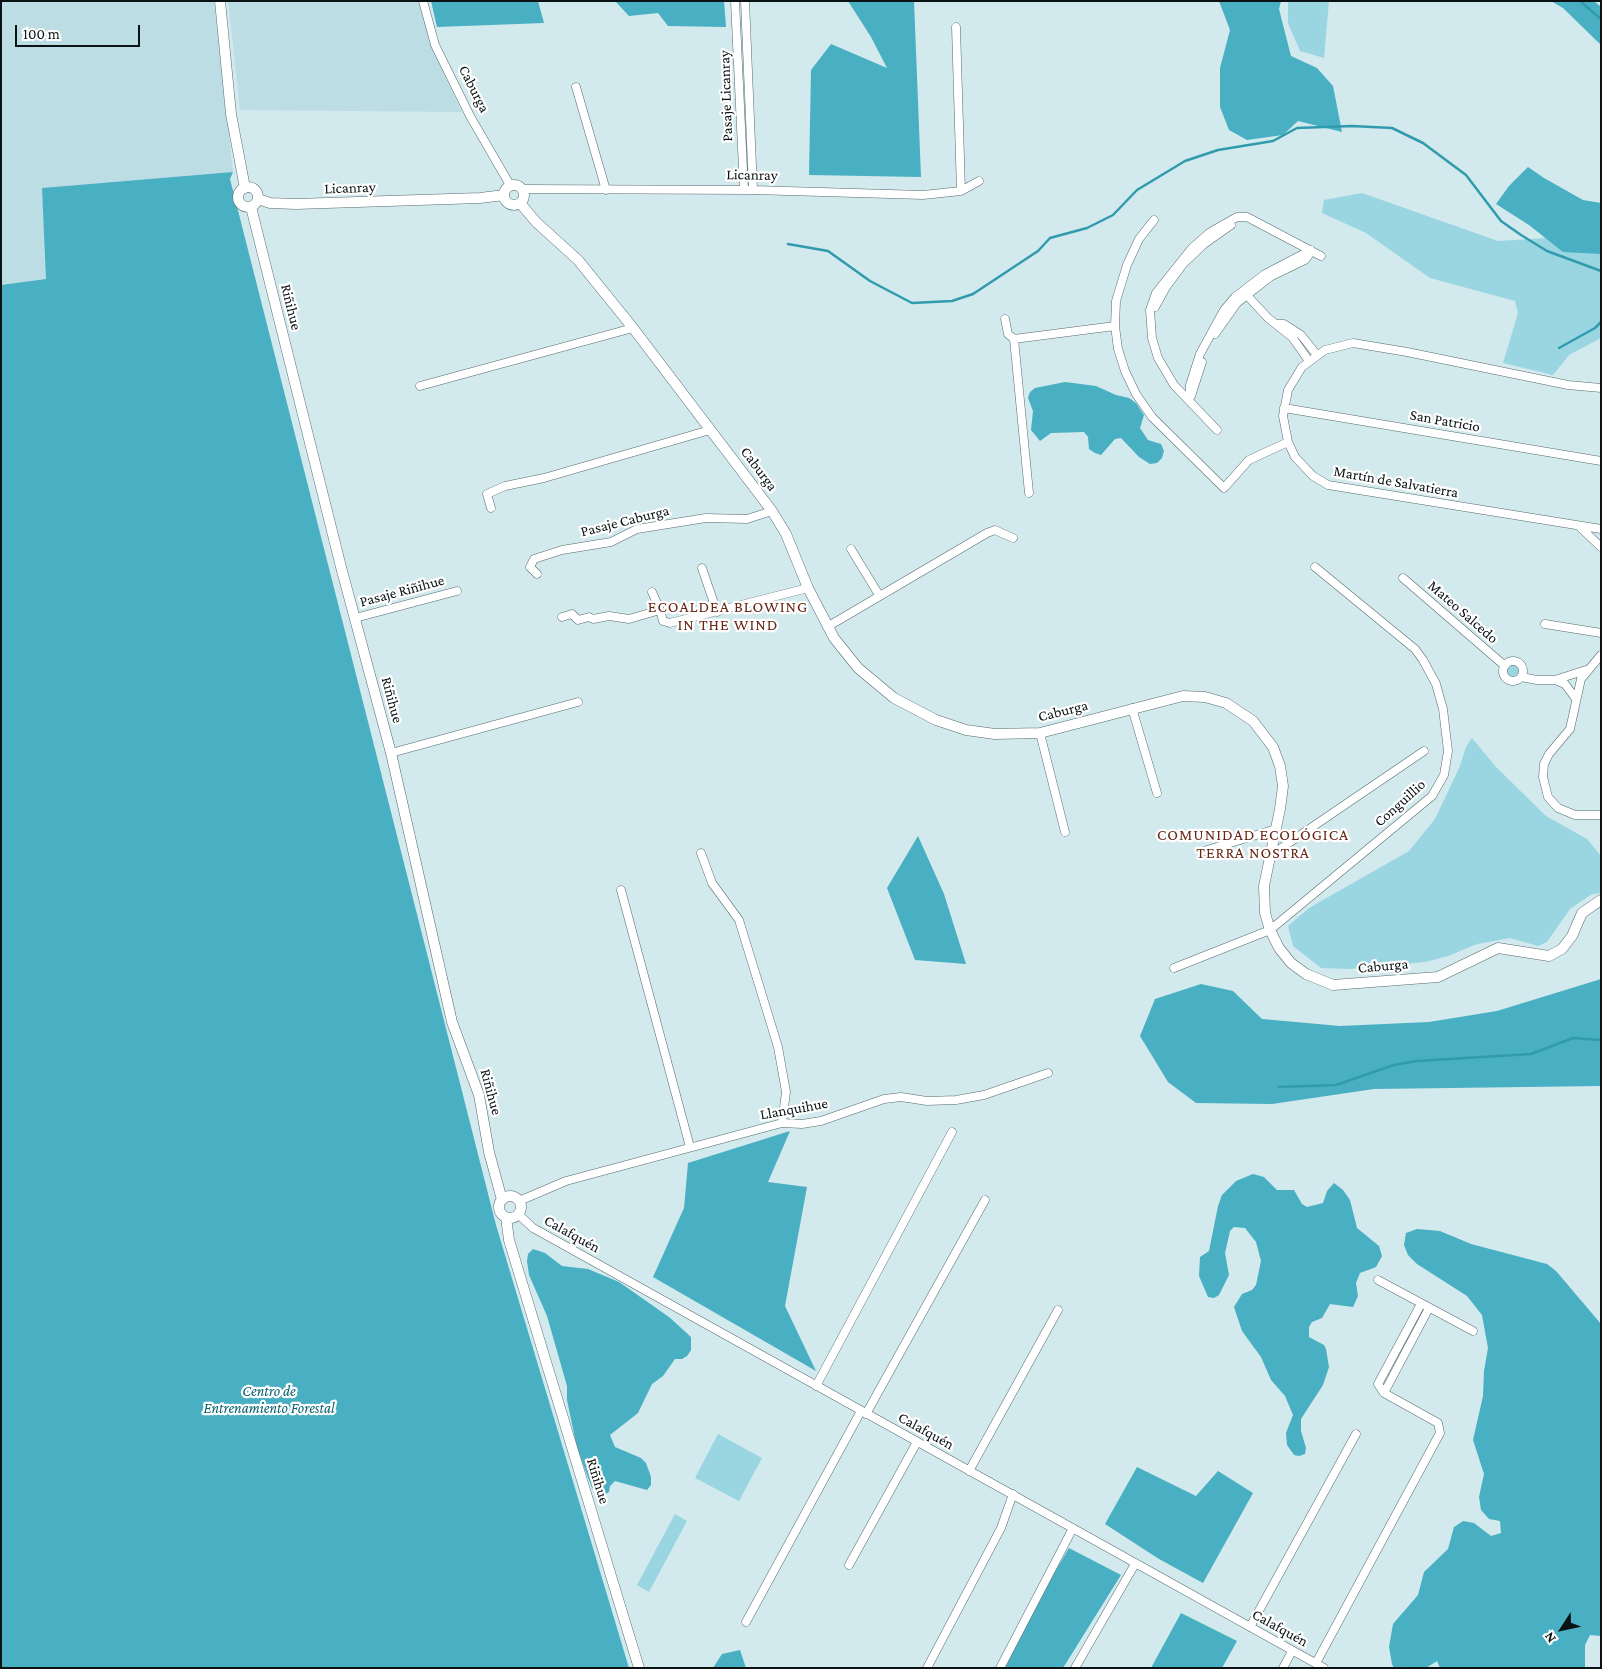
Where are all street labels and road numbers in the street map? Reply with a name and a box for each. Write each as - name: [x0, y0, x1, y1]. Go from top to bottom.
- street label: Pasaje Licanray: [715, 50, 737, 142]
- street label: Caburga: [455, 62, 493, 116]
- street label: Licanray: [726, 166, 778, 184]
- street label: Licanray: [324, 178, 376, 198]
- street label: Riñihue: [277, 282, 305, 332]
- street label: San Patricio: [1409, 406, 1481, 436]
- street label: Caburga: [737, 443, 781, 495]
- street label: Martín de Salvatierra: [1332, 462, 1460, 502]
- street label: Pasaje Caburga: [579, 501, 671, 541]
- street label: Pasaje Riñihue: [358, 571, 446, 611]
- street label: Mateo Salcedo: [1424, 577, 1502, 647]
- street label: Riñihue: [377, 675, 407, 725]
- street label: Caburga: [1036, 696, 1090, 726]
- street label: Conguillio: [1371, 775, 1429, 831]
- street label: Caburga: [1357, 955, 1409, 977]
- street label: Riñihue: [476, 1067, 506, 1117]
- street label: Llanquihue: [759, 1094, 829, 1124]
- street label: Calafquén: [541, 1211, 603, 1257]
- street label: Calafquén: [895, 1408, 957, 1454]
- street label: Riñihue: [583, 1456, 613, 1506]
- street label: Calafquén: [1249, 1605, 1311, 1651]

